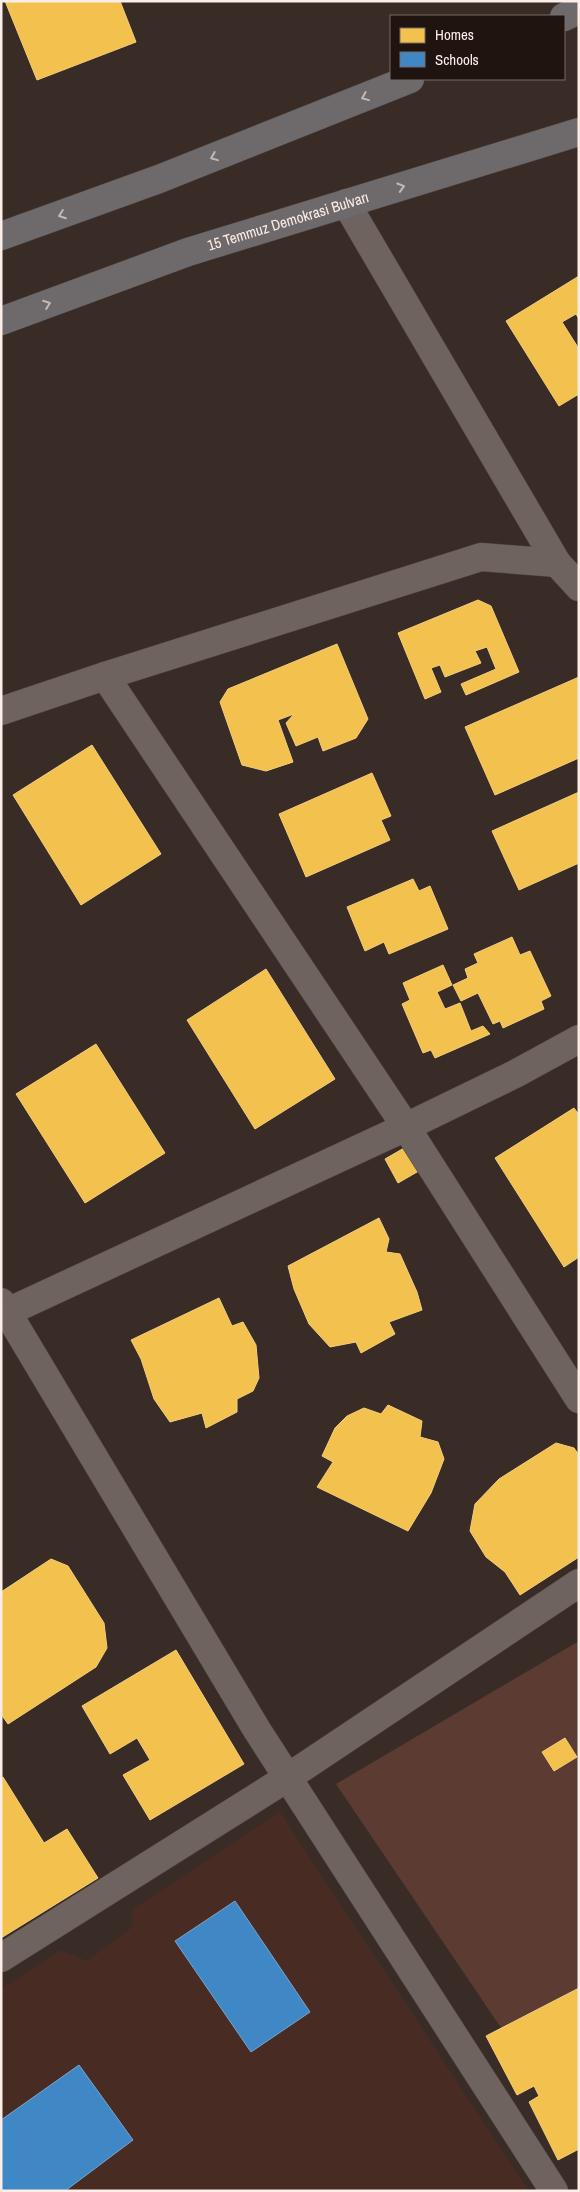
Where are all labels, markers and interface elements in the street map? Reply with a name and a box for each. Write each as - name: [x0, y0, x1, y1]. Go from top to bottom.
- legend: [390, 15, 565, 80]
- text: Homes: [435, 24, 474, 45]
- text: Schools: [435, 49, 479, 70]
- one-way arrow: [361, 91, 370, 101]
- one-way arrow: [210, 151, 219, 162]
- one-way arrow: [396, 182, 404, 192]
- street label: 15 Temmuz Demokrasi Bulvarı: [204, 186, 371, 256]
- one-way arrow: [58, 209, 67, 219]
- one-way arrow: [42, 300, 51, 310]

